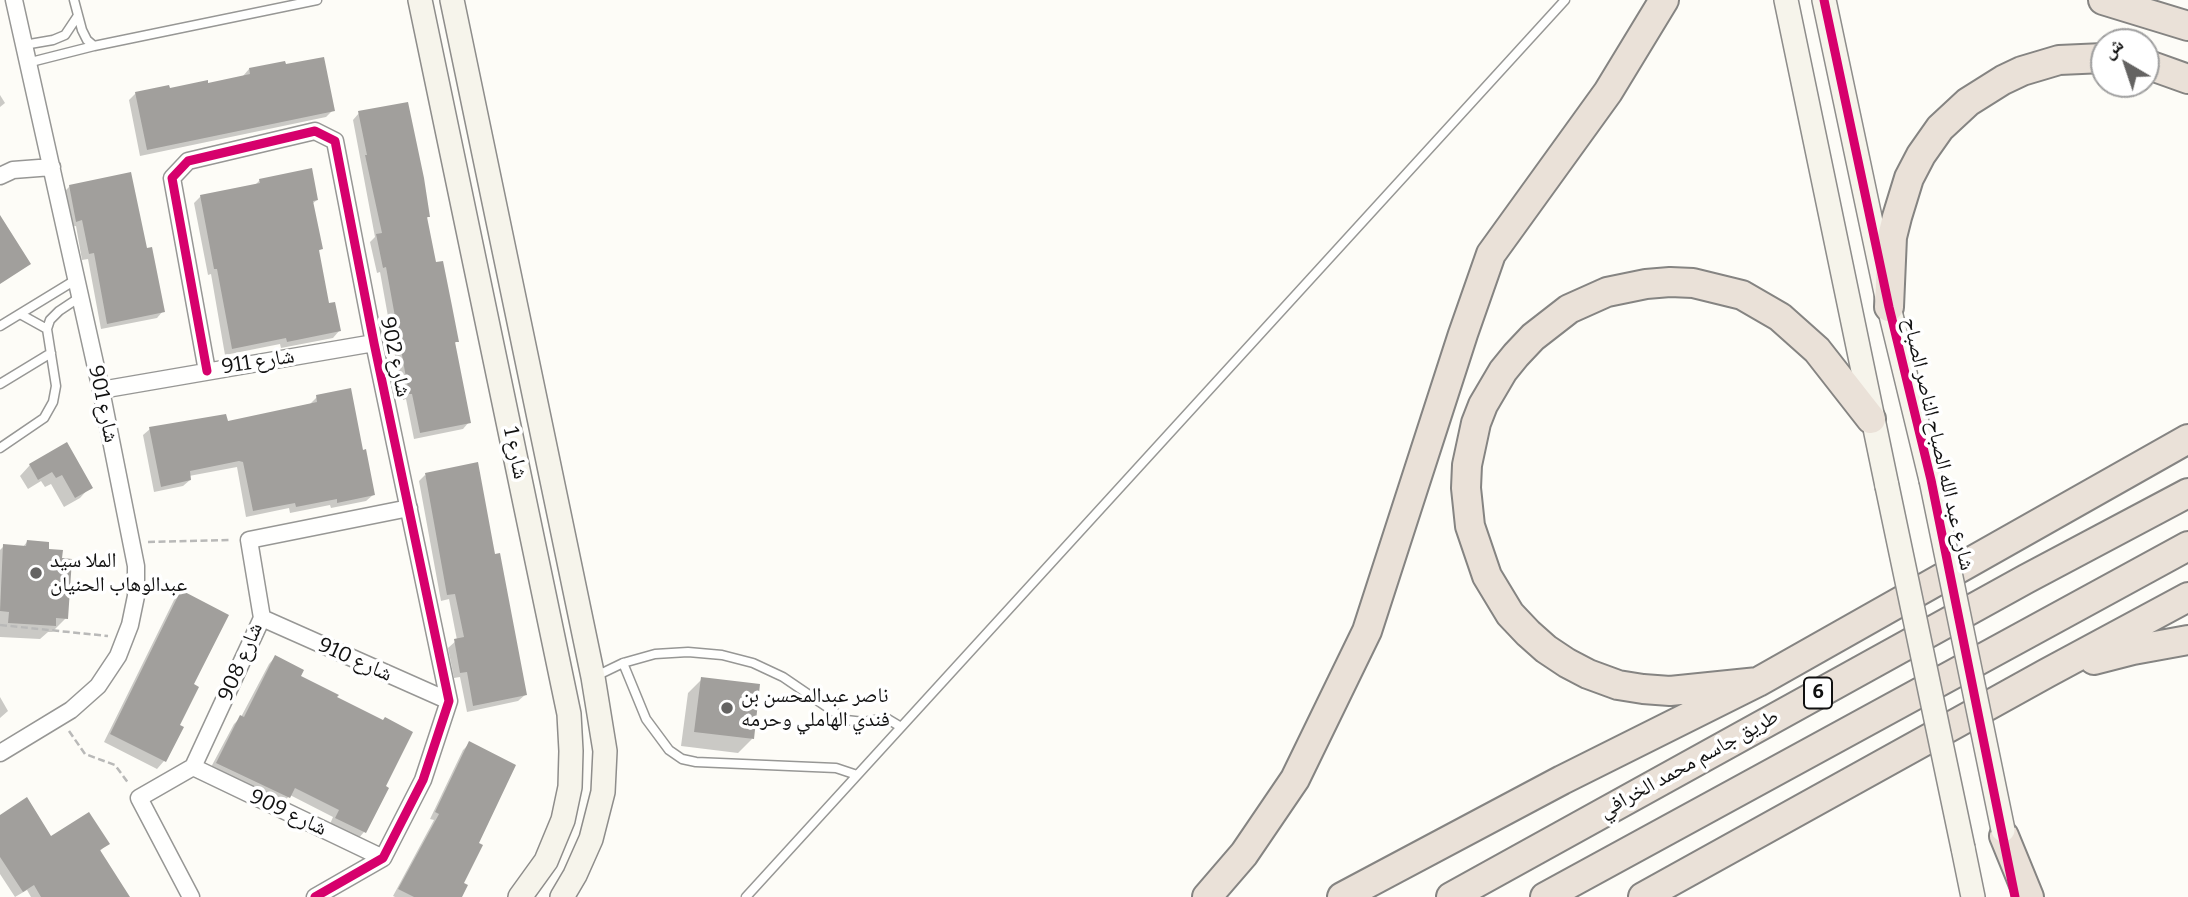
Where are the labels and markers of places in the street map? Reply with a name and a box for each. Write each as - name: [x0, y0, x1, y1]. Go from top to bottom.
- place label: الملا سيد عبدالوهاب الحنيان: [50, 548, 187, 598]
- marker: الملا سيد عبدالوهاب الحنيان: [28, 565, 44, 581]
- place label: ناصر عبدالمحسن بن فندي الهاملي وحرمه: [741, 683, 890, 733]
- marker: ناصر عبدالمحسن بن فندي الهاملي وحرمه: [719, 700, 735, 716]

